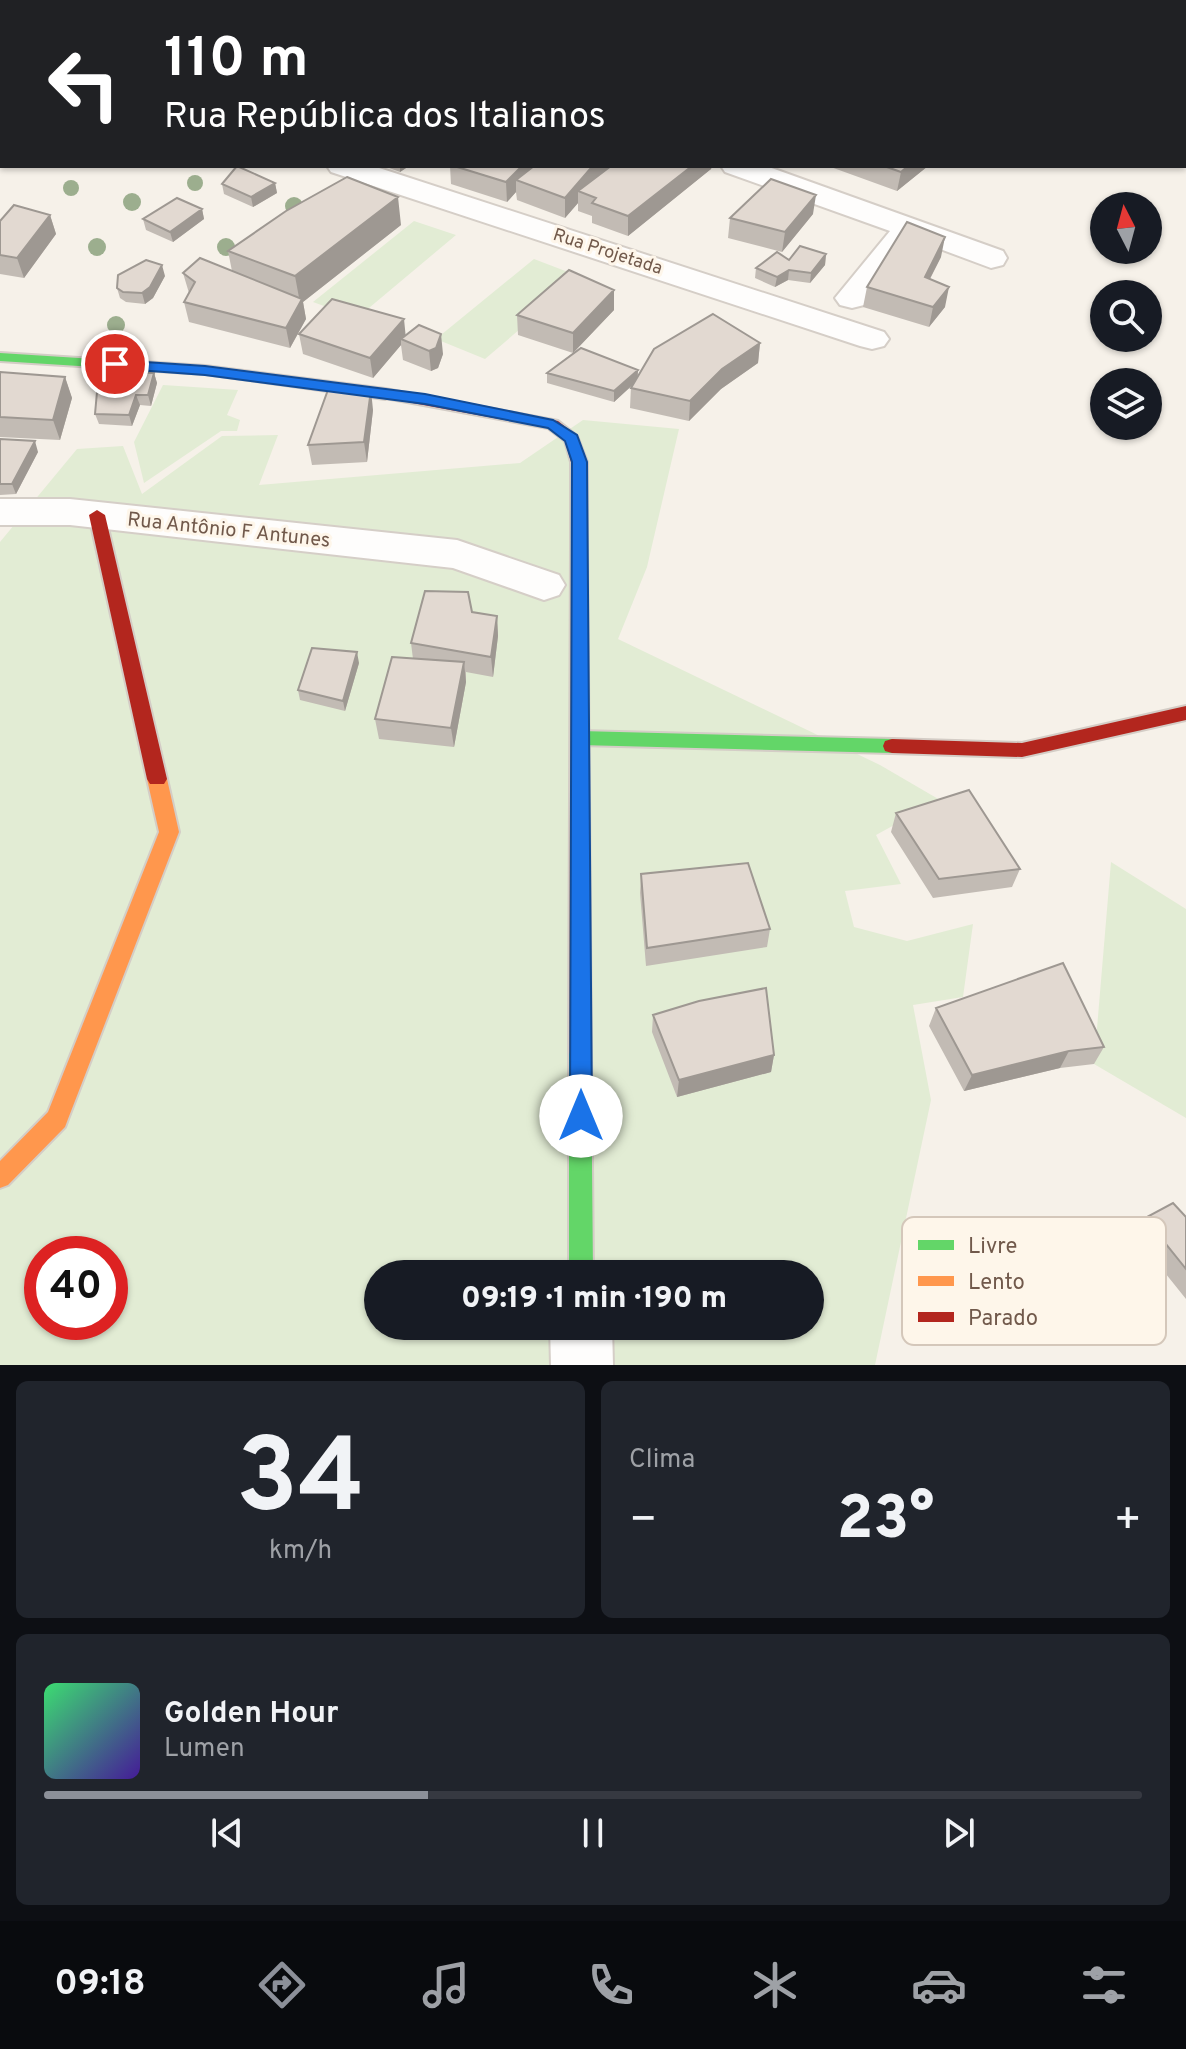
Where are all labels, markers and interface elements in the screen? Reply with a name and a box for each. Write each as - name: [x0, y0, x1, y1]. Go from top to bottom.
- text: 110 m: [164, 26, 309, 96]
- icon: left: [32, 32, 136, 136]
- text: Rua República dos Italianos: [164, 95, 606, 141]
- north arrow: [1090, 192, 1162, 264]
- map controls: [1090, 192, 1162, 440]
- street label: Rua Projetada: [550, 224, 665, 281]
- button: search: [1090, 280, 1162, 352]
- pin: [81, 330, 149, 398]
- icon: arrive: [93, 342, 137, 386]
- button: layers: [1090, 368, 1162, 440]
- street label: Rua Antônio F Antunes: [126, 507, 332, 555]
- position arrow: [539, 1074, 623, 1158]
- legend: [902, 1217, 1166, 1345]
- text: Livre: [968, 1234, 1017, 1261]
- speed limit sign: 40: [24, 1236, 128, 1340]
- text: Lento: [968, 1270, 1025, 1297]
- text: 09:19 · 1 min · 190 m: [461, 1281, 727, 1318]
- text: Parado: [968, 1306, 1038, 1333]
- text: 34: [236, 1417, 365, 1549]
- text: Clima: [629, 1444, 695, 1477]
- text: 23°: [837, 1484, 934, 1560]
- text: −: [629, 1494, 657, 1550]
- text: +: [1114, 1494, 1142, 1550]
- text: km/h: [269, 1535, 332, 1568]
- text: Golden Hour: [164, 1696, 338, 1733]
- text: Lumen: [164, 1733, 245, 1766]
- icon: previous: [205, 1811, 249, 1855]
- icon: pause: [571, 1811, 615, 1855]
- icon: next: [937, 1811, 981, 1855]
- icon: directions: [254, 1957, 310, 2013]
- icon: music: [418, 1957, 474, 2013]
- icon: phone: [583, 1957, 639, 2013]
- icon: climate: [747, 1957, 803, 2013]
- icon: car: [911, 1957, 967, 2013]
- icon: filters: [1076, 1957, 1132, 2013]
- text: 09:18: [54, 1962, 146, 2008]

